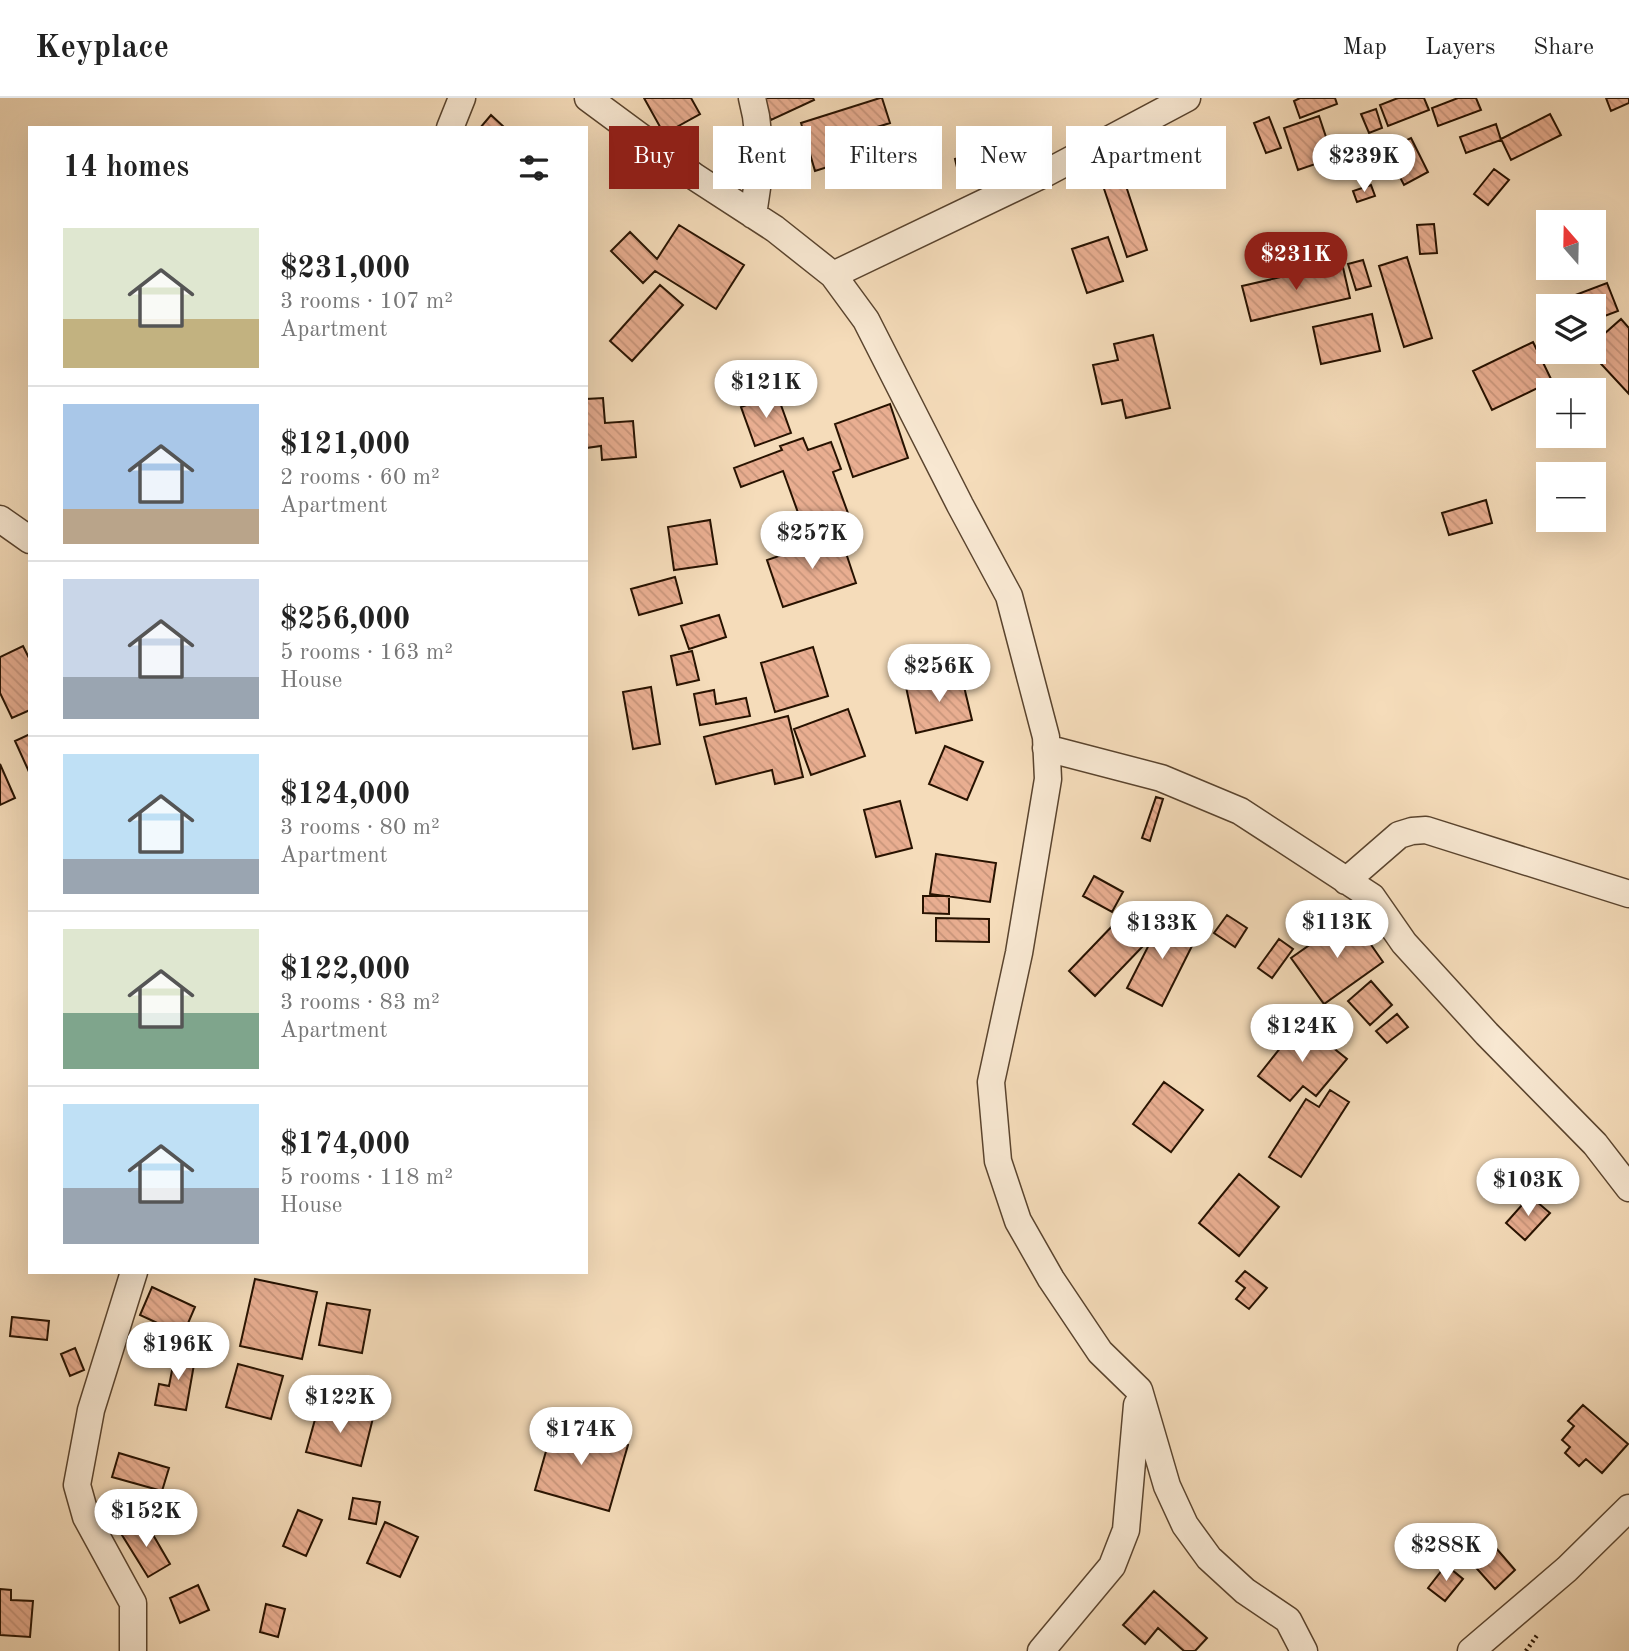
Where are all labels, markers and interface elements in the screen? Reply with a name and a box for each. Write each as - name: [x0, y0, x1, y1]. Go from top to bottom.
- text: Keyplace: [35, 32, 169, 65]
- text: Map: [1343, 36, 1387, 60]
- text: Layers: [1425, 36, 1495, 60]
- text: Share: [1533, 36, 1594, 60]
- chip: Buy: [609, 126, 699, 189]
- chip: Rent: [713, 126, 811, 189]
- chip: Filters: [825, 126, 942, 189]
- chip: New: [956, 126, 1052, 189]
- chip: Apartment: [1066, 126, 1226, 189]
- pin: $239K: [1315, 134, 1413, 194]
- text: $239K: [1328, 145, 1400, 168]
- icon: filters: [515, 149, 553, 187]
- text: 14 homes: [63, 153, 189, 183]
- north arrow: [1536, 210, 1606, 280]
- map controls: [1536, 210, 1606, 532]
- pin: $231K: [1247, 232, 1345, 292]
- text: $231K: [1260, 243, 1332, 266]
- text: $231,000: [280, 254, 410, 284]
- icon: home: [119, 256, 203, 340]
- text: 3 rooms · 107 m²: [280, 290, 453, 313]
- button: layers: [1536, 294, 1606, 364]
- text: Apartment: [280, 318, 388, 341]
- pin: $121K: [717, 360, 815, 420]
- text: $121K: [730, 371, 802, 394]
- button: +: [1536, 378, 1606, 448]
- text: $121,000: [280, 430, 410, 460]
- icon: home: [119, 432, 203, 516]
- button: −: [1536, 462, 1606, 532]
- text: 2 rooms · 60 m²: [280, 466, 440, 489]
- text: Apartment: [280, 494, 388, 517]
- pin: $257K: [763, 512, 861, 571]
- text: $257K: [776, 522, 848, 545]
- text: $256,000: [280, 605, 410, 635]
- icon: home: [119, 607, 203, 691]
- text: 5 rooms · 163 m²: [280, 641, 453, 664]
- pin: $256K: [890, 644, 988, 704]
- text: $256K: [903, 655, 975, 678]
- text: House: [280, 669, 342, 692]
- text: $124,000: [280, 780, 410, 810]
- icon: home: [119, 782, 203, 866]
- text: 3 rooms · 80 m²: [280, 816, 440, 839]
- text: Apartment: [280, 844, 388, 867]
- pin: $113K: [1288, 900, 1386, 960]
- pin: $133K: [1113, 902, 1211, 961]
- text: $113K: [1301, 911, 1373, 934]
- text: $133K: [1126, 912, 1198, 935]
- text: $122,000: [280, 955, 410, 985]
- icon: home: [119, 957, 203, 1041]
- text: 3 rooms · 83 m²: [280, 991, 440, 1014]
- pin: $124K: [1253, 1004, 1351, 1064]
- text: $124K: [1266, 1015, 1338, 1038]
- text: Apartment: [280, 1019, 388, 1042]
- text: $174,000: [280, 1130, 410, 1160]
- icon: home: [119, 1132, 203, 1216]
- pin: $103K: [1479, 1158, 1577, 1218]
- text: 5 rooms · 118 m²: [280, 1166, 453, 1189]
- text: $103K: [1492, 1169, 1564, 1192]
- text: House: [280, 1194, 342, 1217]
- pin: $196K: [129, 1322, 227, 1382]
- text: $196K: [142, 1333, 214, 1356]
- pin: $122K: [291, 1376, 389, 1435]
- text: $122K: [304, 1386, 376, 1409]
- pin: $174K: [532, 1408, 630, 1467]
- text: $174K: [545, 1418, 617, 1441]
- pin: $152K: [97, 1490, 195, 1549]
- text: $152K: [110, 1500, 182, 1523]
- pin: $288K: [1397, 1524, 1495, 1583]
- text: $288K: [1410, 1534, 1482, 1557]

